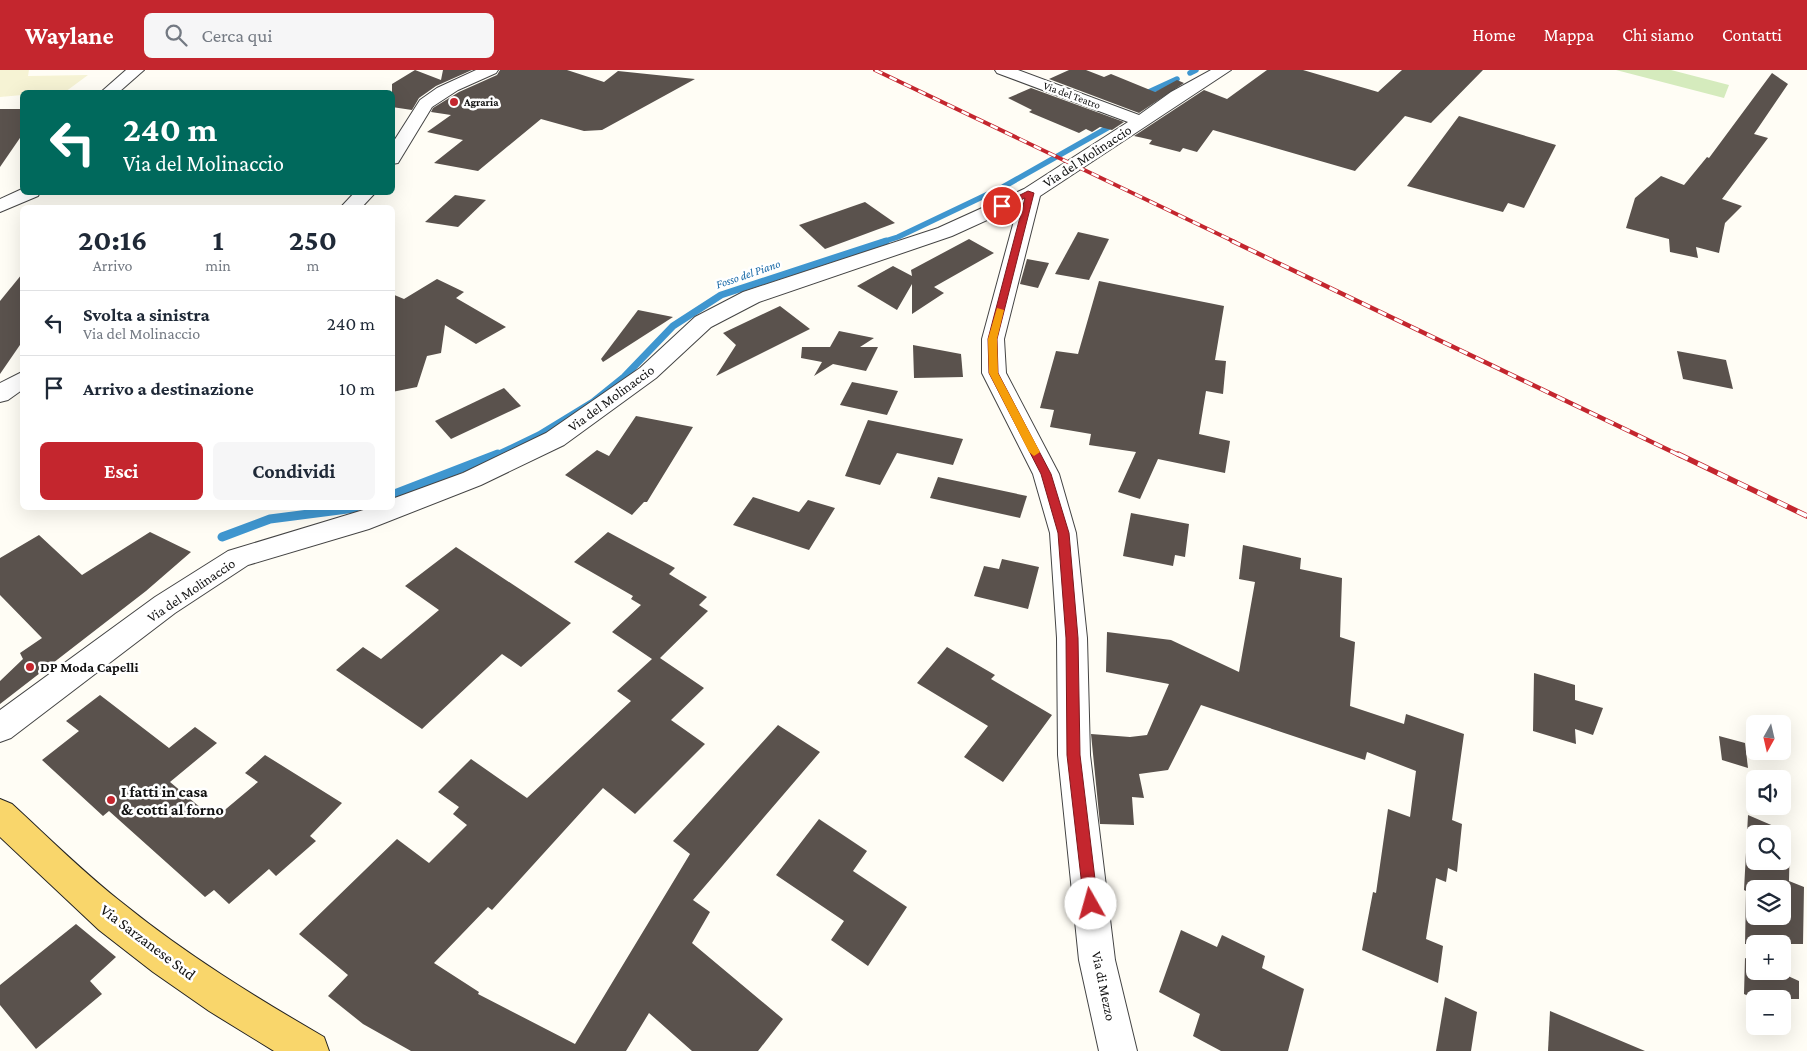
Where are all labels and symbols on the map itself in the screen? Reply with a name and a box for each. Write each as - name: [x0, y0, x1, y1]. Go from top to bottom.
- street label: Via del Teatro: [1042, 79, 1103, 111]
- marker: Agraria: [448, 96, 460, 108]
- place label: Agraria: [463, 96, 499, 108]
- street label: Via del Molinaccio: [1040, 121, 1134, 191]
- pin: [981, 185, 1023, 227]
- water label: Fosso del Piano: [714, 256, 782, 292]
- street label: Via del Molinaccio: [565, 361, 657, 435]
- street label: Via del Molinaccio: [144, 555, 238, 625]
- place label: DP Moda Capelli: [40, 659, 138, 675]
- marker: DP Moda Capelli: [24, 661, 36, 673]
- north arrow: [1746, 715, 1791, 760]
- place label: I fatti in casa & cotti al forno: [121, 783, 224, 818]
- marker: I fatti in casa & cotti al forno: [105, 794, 117, 806]
- position arrow: [1064, 877, 1116, 929]
- street label: Via Sarzanese Sud: [97, 901, 199, 984]
- street label: Via di Mezzo: [1089, 950, 1119, 1022]

